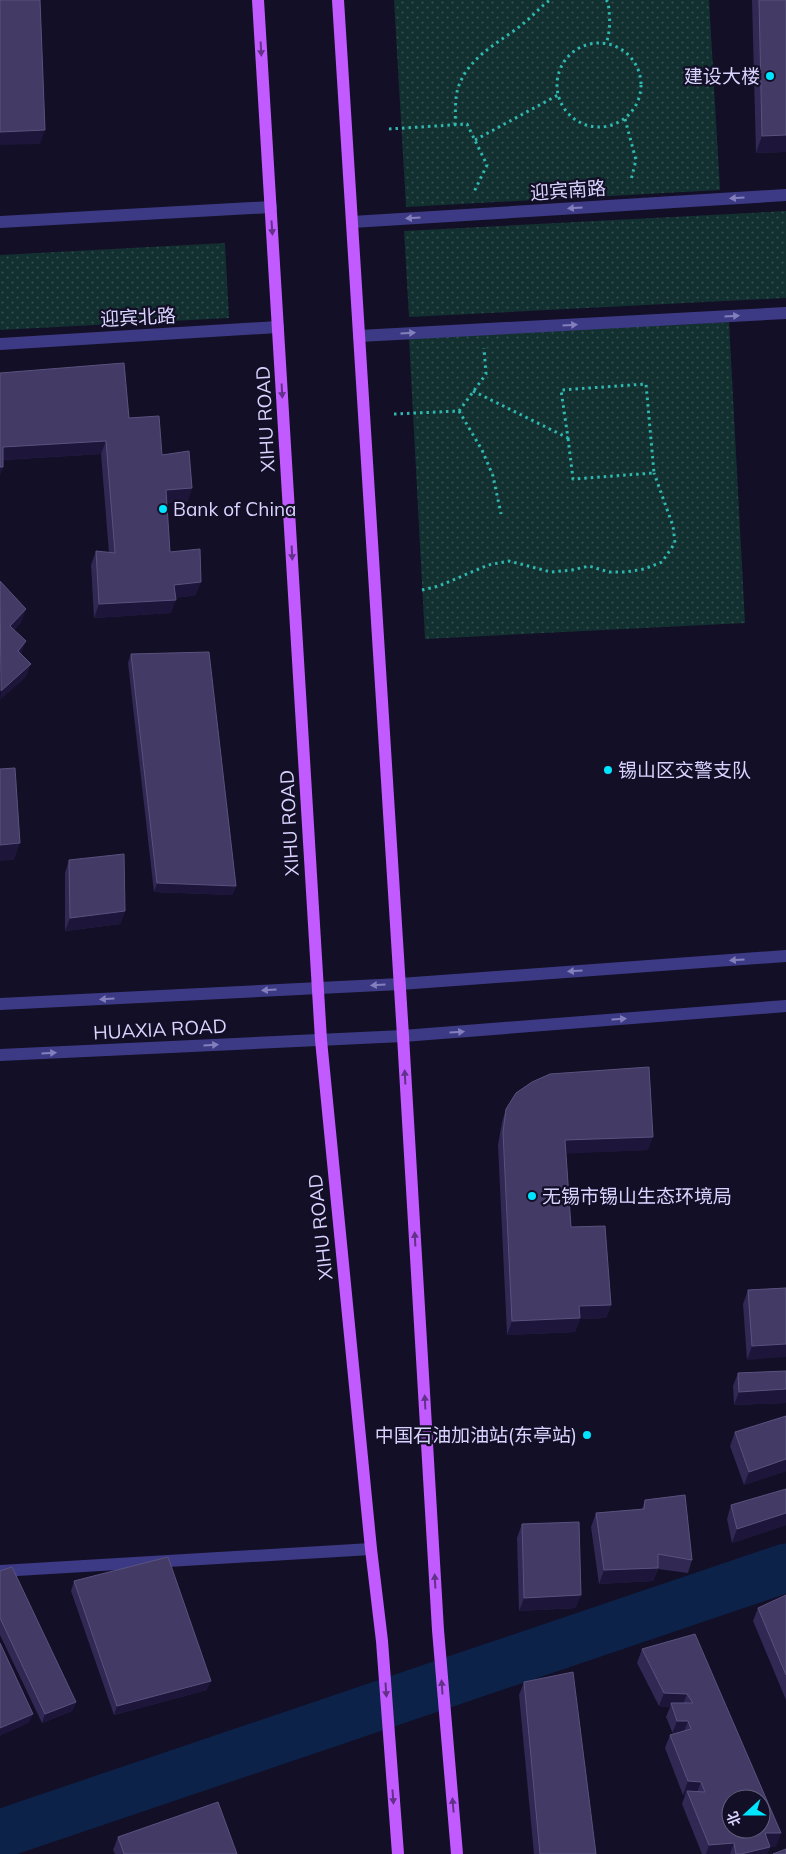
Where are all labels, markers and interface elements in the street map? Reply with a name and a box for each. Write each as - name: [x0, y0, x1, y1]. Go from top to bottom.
- one-way arrow: [258, 41, 266, 57]
- place label: 建设大楼: [684, 64, 760, 88]
- marker: 建设大楼: [764, 70, 776, 82]
- street label: 迎宾南路: [529, 175, 607, 205]
- one-way arrow: [729, 194, 745, 202]
- one-way arrow: [567, 205, 583, 213]
- one-way arrow: [405, 215, 421, 223]
- one-way arrow: [269, 221, 277, 237]
- street label: 迎宾北路: [99, 303, 177, 331]
- one-way arrow: [725, 311, 741, 319]
- one-way arrow: [562, 320, 578, 328]
- one-way arrow: [400, 329, 416, 337]
- street label: XIHU ROAD: [250, 365, 280, 473]
- one-way arrow: [279, 383, 287, 399]
- place label: Bank of China: [173, 497, 297, 521]
- marker: Bank of China: [157, 503, 169, 515]
- one-way arrow: [288, 545, 296, 561]
- place label: 锡山区交警支队: [618, 758, 751, 782]
- marker: 锡山区交警支队: [602, 764, 614, 776]
- street label: XIHU ROAD: [274, 769, 304, 877]
- one-way arrow: [729, 956, 745, 964]
- one-way arrow: [567, 968, 583, 976]
- one-way arrow: [370, 981, 386, 989]
- one-way arrow: [261, 987, 277, 995]
- one-way arrow: [99, 995, 115, 1003]
- street label: HUAXIA ROAD: [93, 1014, 227, 1044]
- one-way arrow: [611, 1015, 627, 1023]
- one-way arrow: [449, 1027, 465, 1035]
- one-way arrow: [203, 1041, 219, 1049]
- one-way arrow: [41, 1048, 57, 1056]
- one-way arrow: [401, 1069, 409, 1085]
- street label: XIHU ROAD: [303, 1173, 337, 1281]
- place label: 无锡市锡山生态环境局: [542, 1184, 732, 1208]
- marker: 无锡市锡山生态环境局: [526, 1190, 538, 1202]
- one-way arrow: [411, 1231, 419, 1247]
- one-way arrow: [420, 1393, 428, 1409]
- place label: 中国石油加油站(东亭站): [375, 1423, 577, 1447]
- marker: 中国石油加油站(东亭站): [581, 1429, 593, 1441]
- one-way arrow: [431, 1573, 439, 1589]
- one-way arrow: [438, 1678, 446, 1694]
- one-way arrow: [382, 1682, 390, 1698]
- one-way arrow: [390, 1789, 398, 1805]
- north arrow: [721, 1789, 771, 1839]
- one-way arrow: [448, 1797, 456, 1813]
- text: 北: [723, 1809, 745, 1828]

